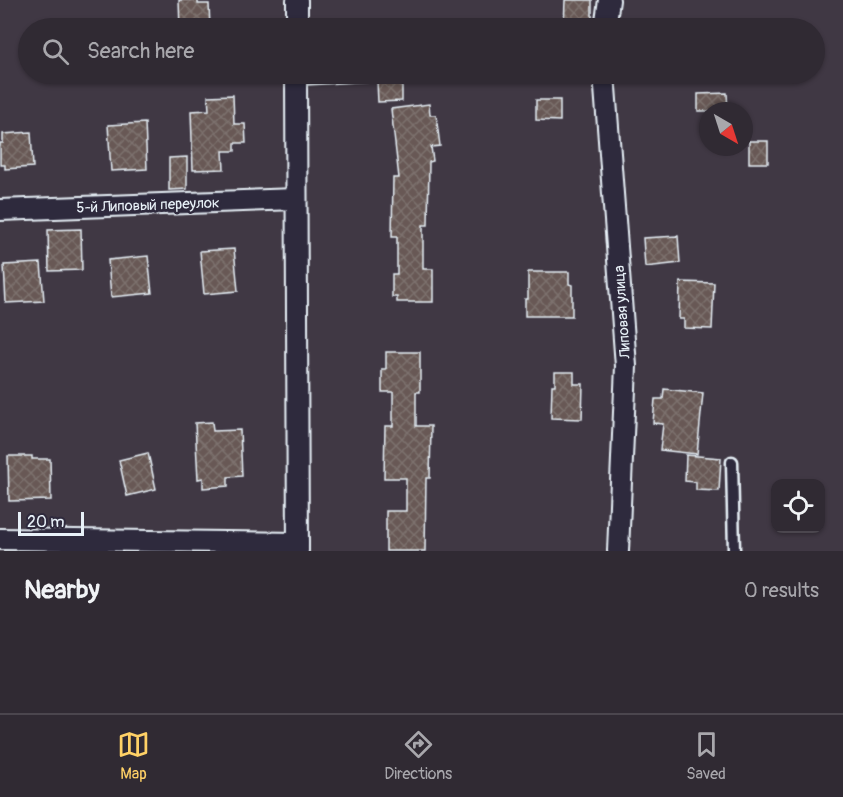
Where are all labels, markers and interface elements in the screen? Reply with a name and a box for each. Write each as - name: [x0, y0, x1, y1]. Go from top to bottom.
- search box: [18, 18, 825, 84]
- icon: search: [39, 35, 72, 68]
- text: Search here: [87, 37, 194, 65]
- north arrow: [699, 102, 753, 156]
- street label: 5-й Липовый переулок: [76, 193, 220, 217]
- street label: Липовая улица: [610, 265, 635, 360]
- map controls: [771, 479, 825, 533]
- button: locate: [771, 479, 825, 533]
- scale bar: [18, 509, 84, 536]
- text: 20 m: [27, 512, 65, 532]
- text: Nearby: [24, 574, 100, 606]
- text: 0 results: [744, 578, 819, 603]
- tab: Map: [117, 728, 150, 784]
- tab: Directions: [384, 728, 452, 784]
- tab: Saved: [686, 728, 726, 784]

